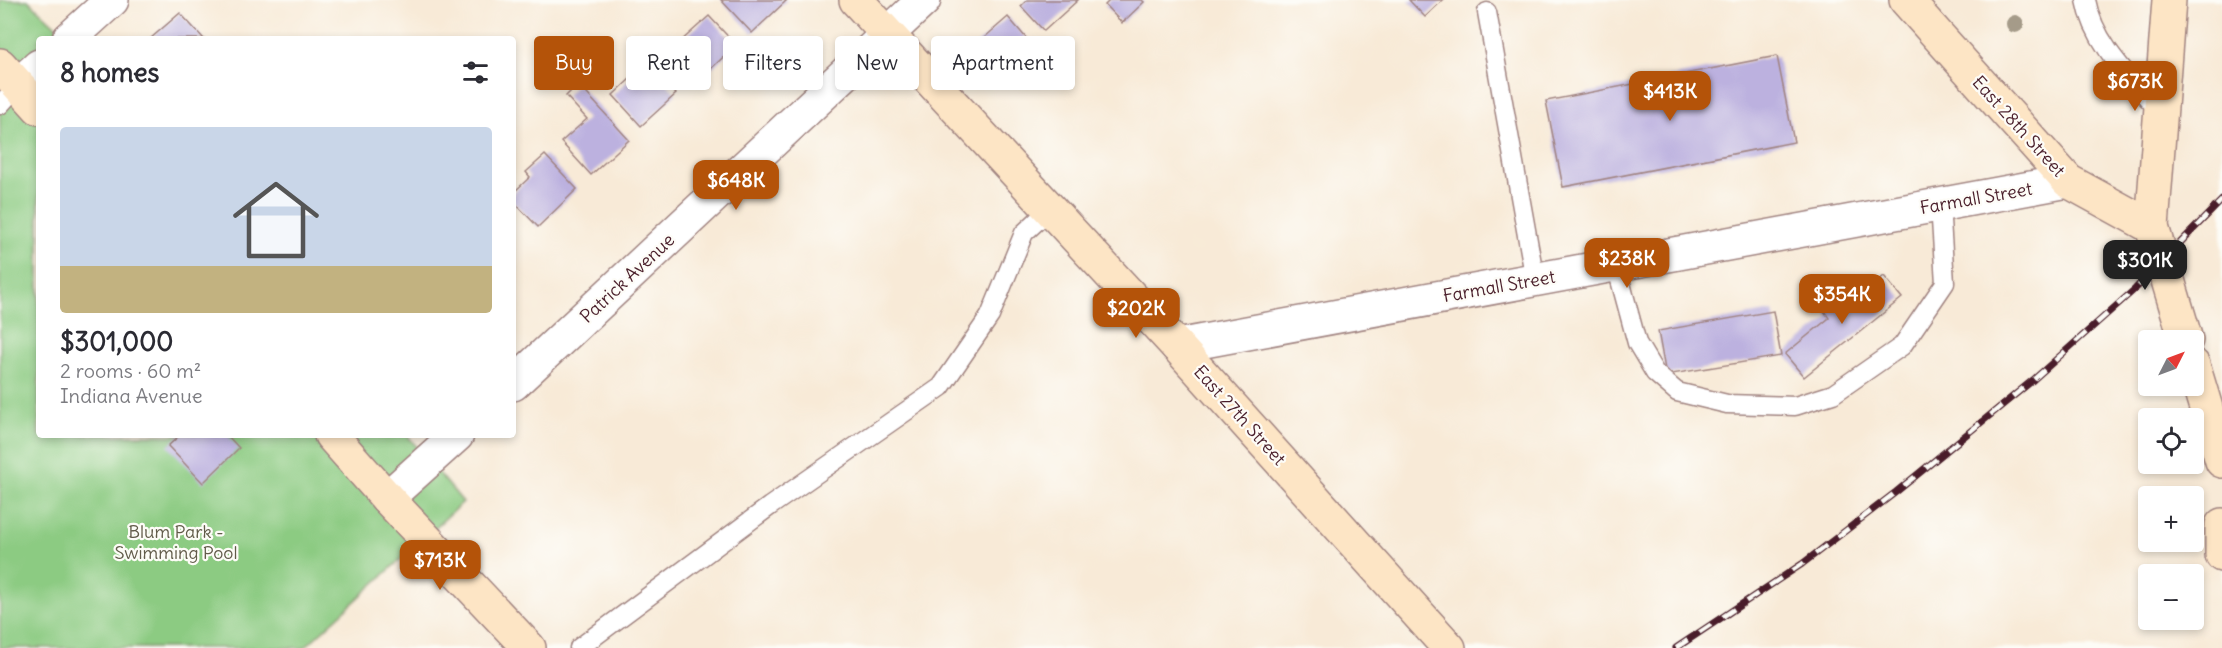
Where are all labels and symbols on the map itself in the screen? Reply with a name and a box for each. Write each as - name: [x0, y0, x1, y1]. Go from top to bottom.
- pin: $673K: [2093, 61, 2177, 112]
- pin: $413K: [1628, 71, 1712, 122]
- street label: East 28th Street: [1968, 71, 2070, 181]
- pin: $648K: [694, 160, 778, 211]
- street label: Farmall Street: [1918, 177, 2034, 219]
- street label: Patrick Avenue: [575, 228, 679, 328]
- pin: $238K: [1585, 238, 1669, 289]
- pin: $301K: [2103, 240, 2187, 291]
- street label: Farmall Street: [1441, 265, 1557, 307]
- pin: $354K: [1800, 274, 1884, 325]
- pin: $202K: [1094, 288, 1178, 339]
- north arrow: [2138, 330, 2204, 396]
- street label: East 27th Street: [1189, 360, 1291, 470]
- park label: Blum Park - Swimming Pool: [114, 520, 238, 564]
- pin: $713K: [398, 540, 482, 591]

